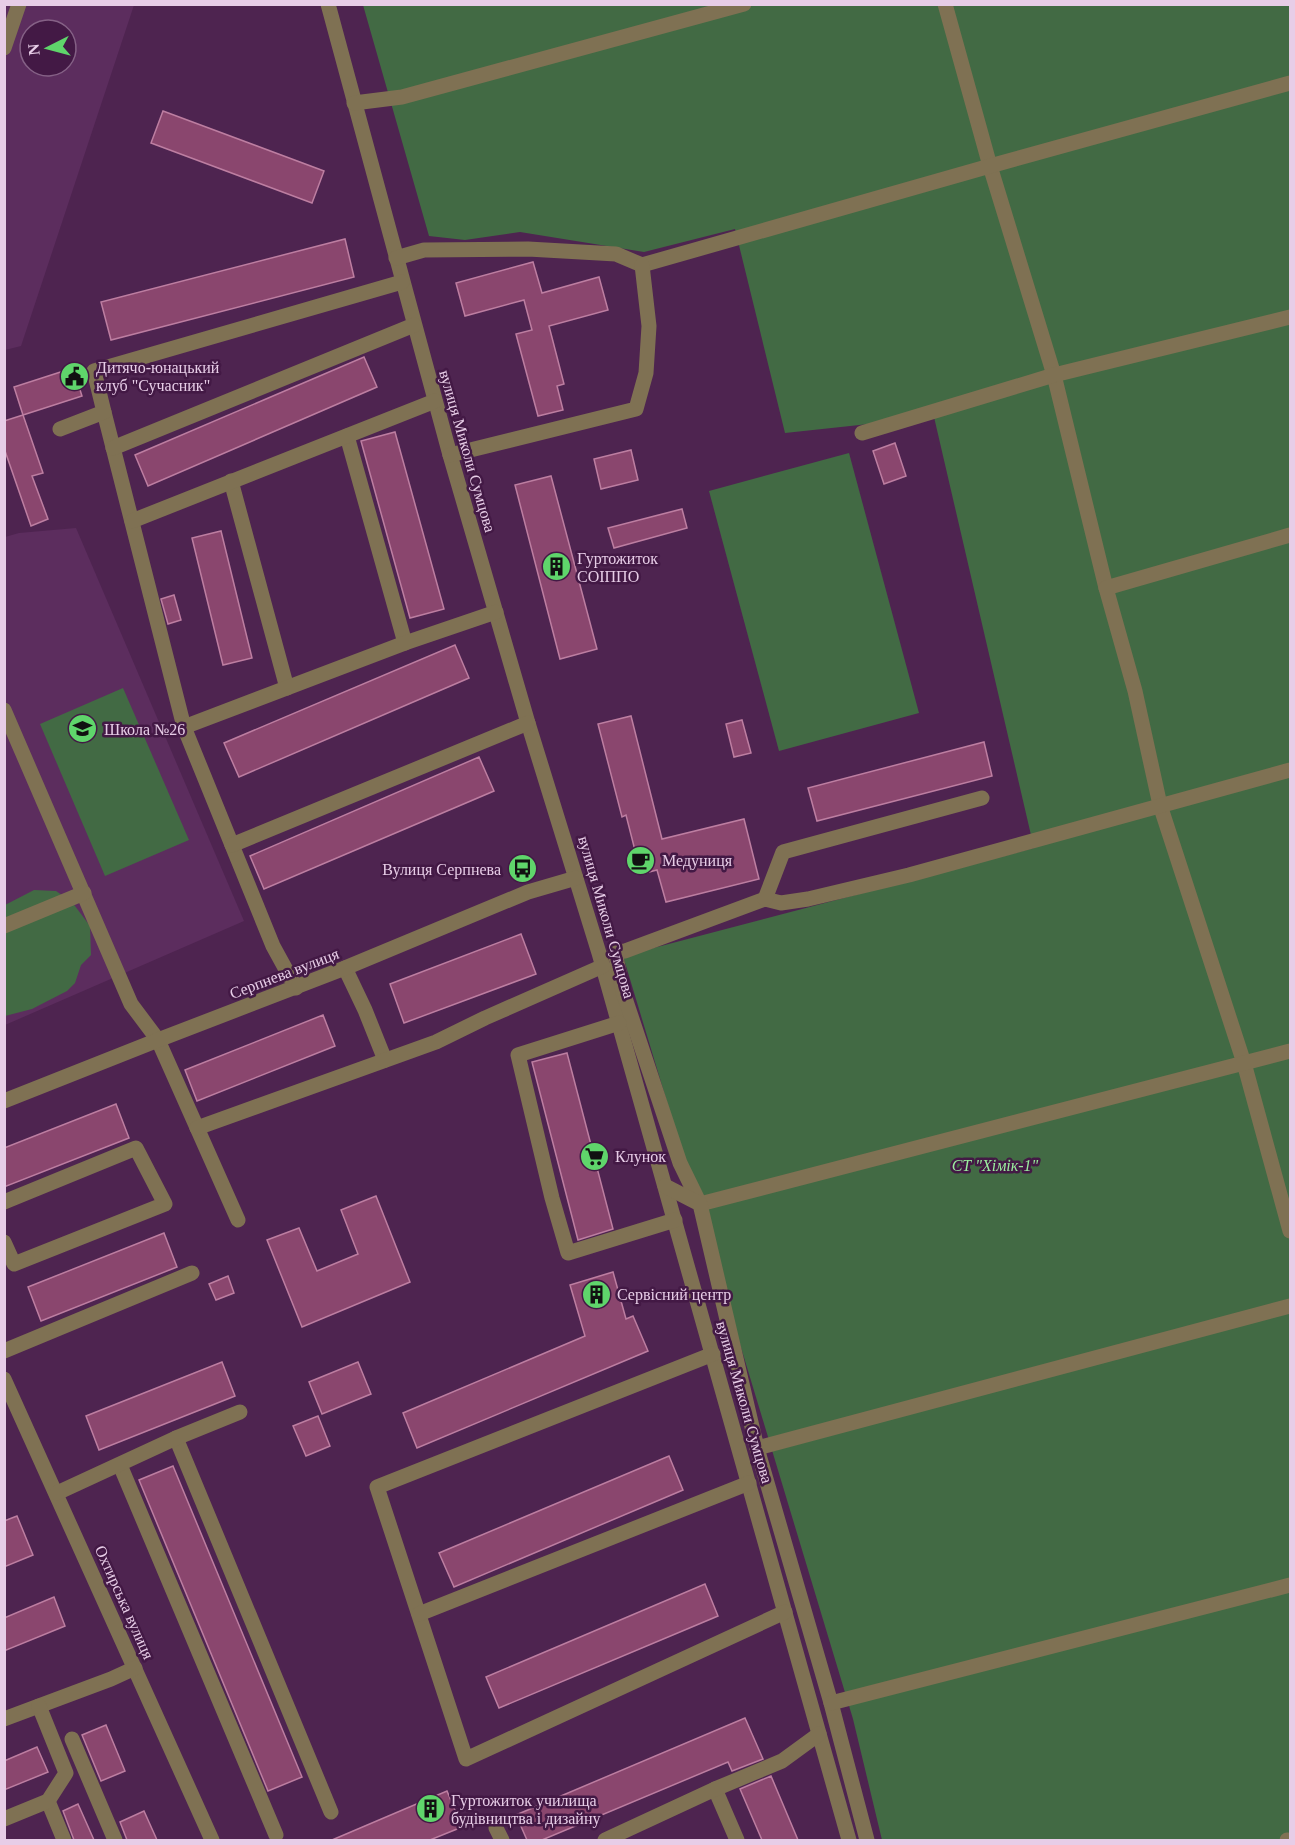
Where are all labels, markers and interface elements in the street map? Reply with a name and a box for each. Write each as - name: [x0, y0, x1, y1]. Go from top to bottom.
- north arrow: [18, 18, 78, 78]
- text: N: [24, 42, 43, 56]
- place label: Дитячо-юнацький клуб "Сучасник": [96, 359, 220, 395]
- public building icon: Дитячо-юнацький клуб "Сучасник": [59, 360, 91, 392]
- street label: вулиця Миколи Сумцова: [435, 368, 499, 535]
- place label: Гуртожиток СОІППО: [577, 550, 658, 585]
- building icon: Гуртожиток СОІППО: [540, 551, 572, 583]
- school or university icon: Школа №26: [67, 713, 99, 745]
- place label: Школа №26: [104, 721, 185, 738]
- street label: вулиця Миколи Сумцова: [574, 834, 638, 1001]
- cafe icon: Медуниця: [625, 844, 657, 876]
- place label: Медуниця: [662, 852, 733, 870]
- bus stop icon: Вулиця Серпнева: [506, 853, 538, 885]
- place label: Вулиця Серпнева: [382, 861, 501, 879]
- street label: Серпнева вулиця: [227, 945, 342, 1003]
- supermarket icon: Клунок: [578, 1140, 610, 1172]
- place label: Клунок: [615, 1148, 666, 1166]
- park label: СТ "Хімік-1": [952, 1157, 1039, 1174]
- building icon: Сервісний центр: [580, 1278, 612, 1310]
- place label: Сервісний центр: [617, 1286, 731, 1304]
- street label: вулиця Миколи Сумцова: [712, 1319, 776, 1486]
- street label: Охтирська вулиця: [91, 1543, 157, 1663]
- place label: Гуртожиток училища будівництва і дизайну: [451, 1792, 600, 1828]
- building icon: Гуртожиток училища будівництва і дизайну: [414, 1793, 446, 1825]

